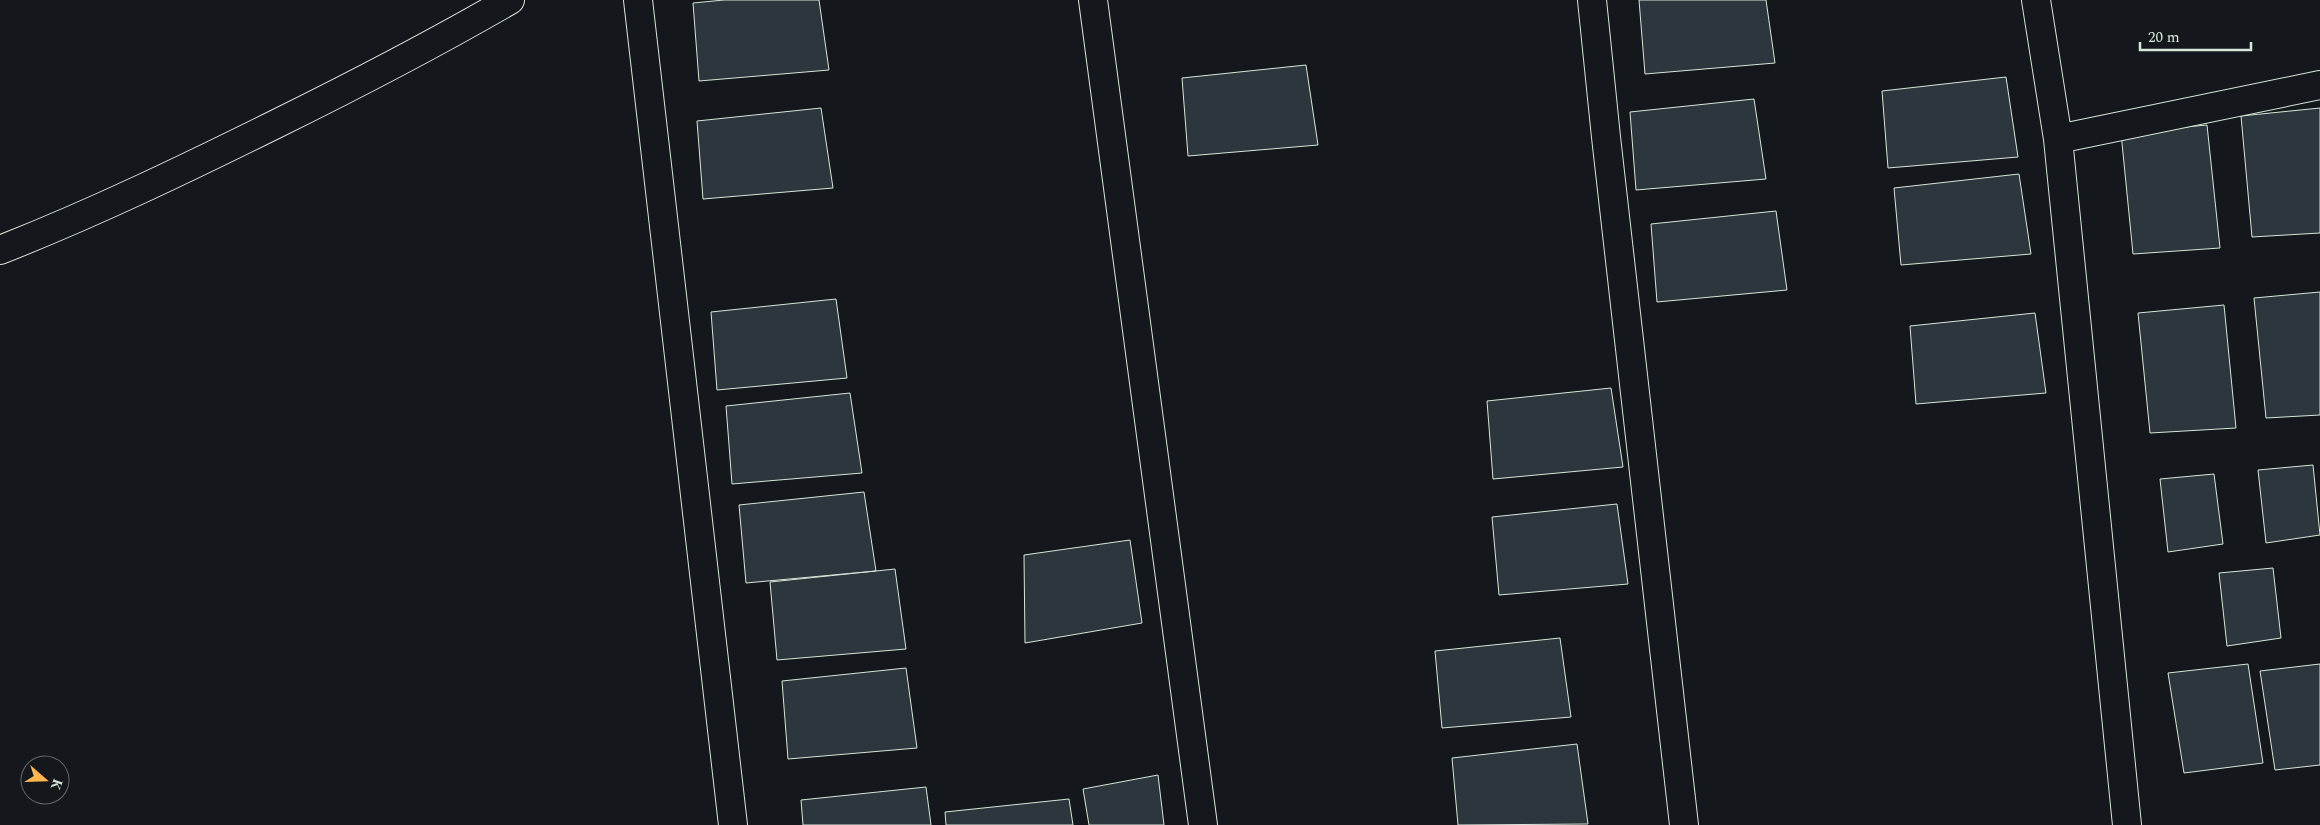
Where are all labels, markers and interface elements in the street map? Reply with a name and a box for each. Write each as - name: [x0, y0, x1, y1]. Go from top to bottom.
- scale bar: [2140, 20, 2251, 52]
- text: 20 m: [2148, 26, 2180, 49]
- north arrow: [20, 755, 70, 805]
- text: K: [45, 776, 68, 793]

